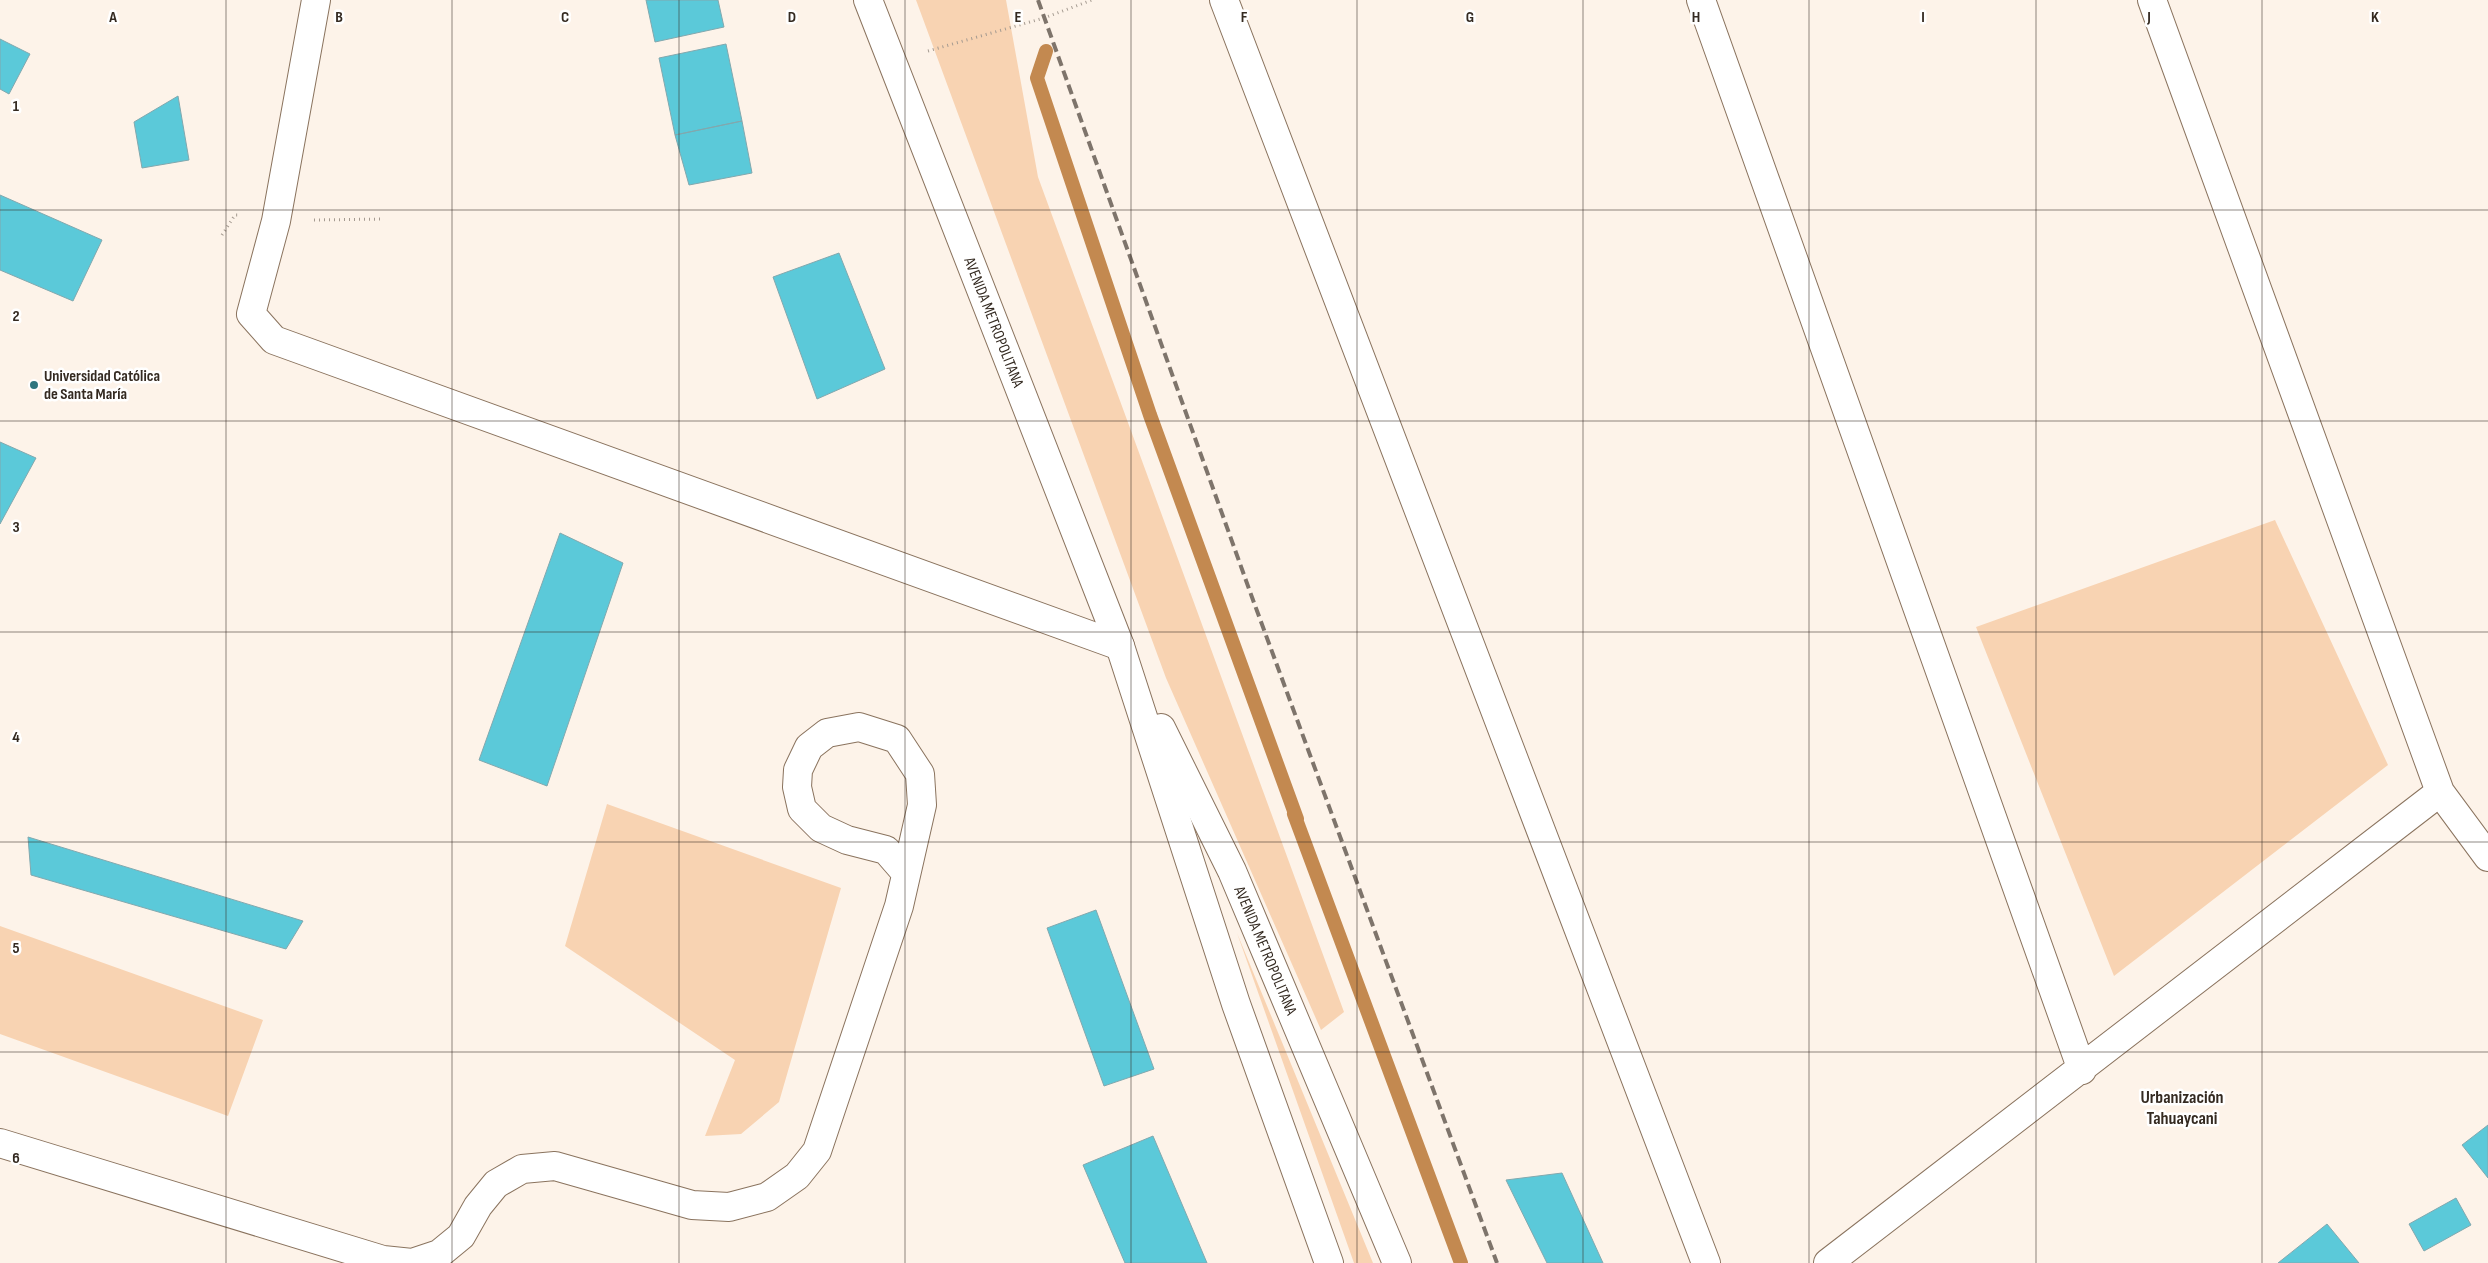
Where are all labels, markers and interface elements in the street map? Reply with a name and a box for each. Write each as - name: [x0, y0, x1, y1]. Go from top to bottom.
- text: A: [108, 8, 117, 27]
- text: B: [335, 8, 343, 27]
- text: C: [561, 8, 569, 27]
- text: D: [788, 8, 796, 27]
- text: E: [1015, 8, 1022, 27]
- text: F: [1241, 8, 1248, 27]
- text: G: [1466, 8, 1474, 27]
- text: H: [1692, 8, 1700, 27]
- text: I: [1921, 8, 1925, 27]
- text: J: [2146, 8, 2151, 27]
- text: K: [2371, 8, 2379, 27]
- text: 1: [13, 97, 20, 116]
- street label: AVENIDA METROPOLITANA: [959, 254, 1028, 390]
- text: 2: [12, 307, 20, 326]
- place label: Universidad Católica de Santa María: [44, 367, 160, 404]
- marker: Universidad Católica de Santa María: [28, 379, 40, 391]
- text: 3: [12, 518, 20, 537]
- text: 4: [12, 728, 20, 747]
- street label: AVENIDA METROPOLITANA: [1230, 882, 1301, 1018]
- text: 5: [12, 939, 20, 958]
- district label: Urbanización Tahuaycani: [2140, 1087, 2224, 1129]
- text: 6: [12, 1149, 20, 1168]

